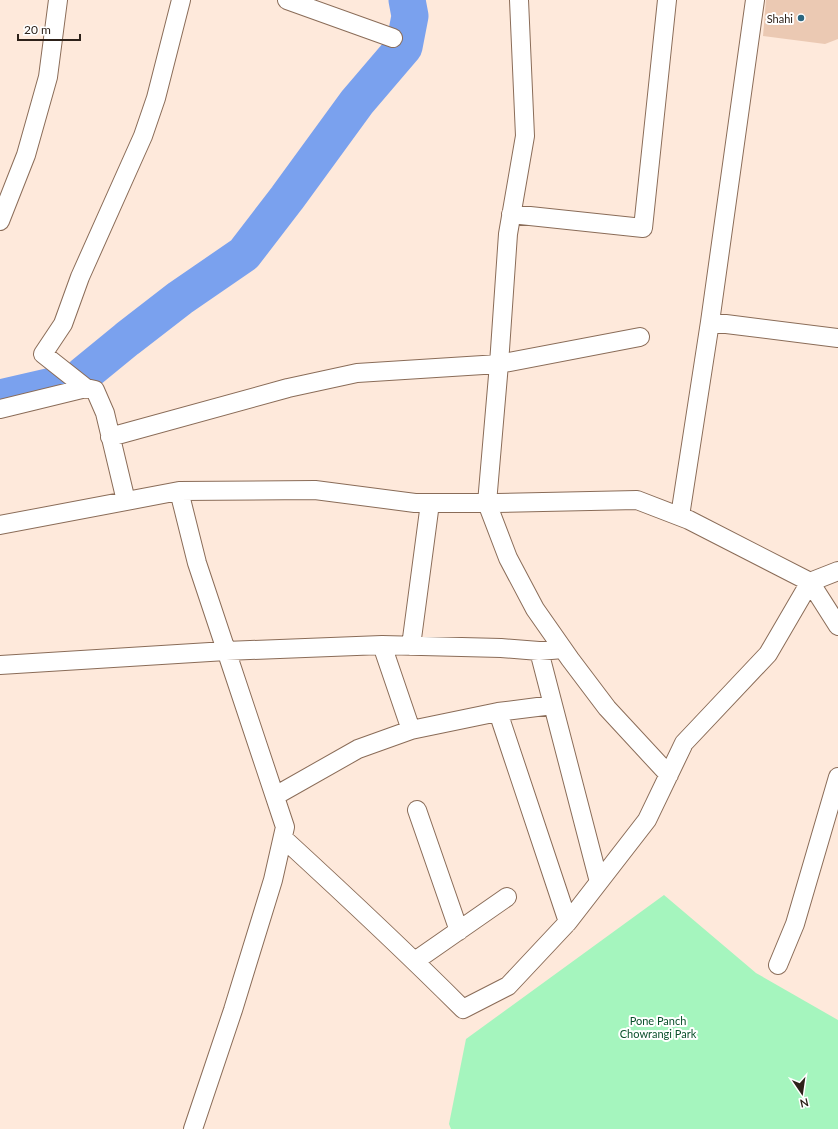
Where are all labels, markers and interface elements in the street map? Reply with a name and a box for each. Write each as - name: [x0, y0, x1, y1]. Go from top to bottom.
- place label: Shahi: [767, 12, 793, 25]
- marker: Shahi: [796, 13, 806, 23]
- scale bar: [18, 16, 80, 42]
- text: 20 m: [24, 22, 51, 37]
- park label: Pone Panch Chowrangi Park: [620, 1014, 697, 1040]
- north arrow: [782, 1073, 822, 1113]
- text: N: [799, 1096, 810, 1111]

